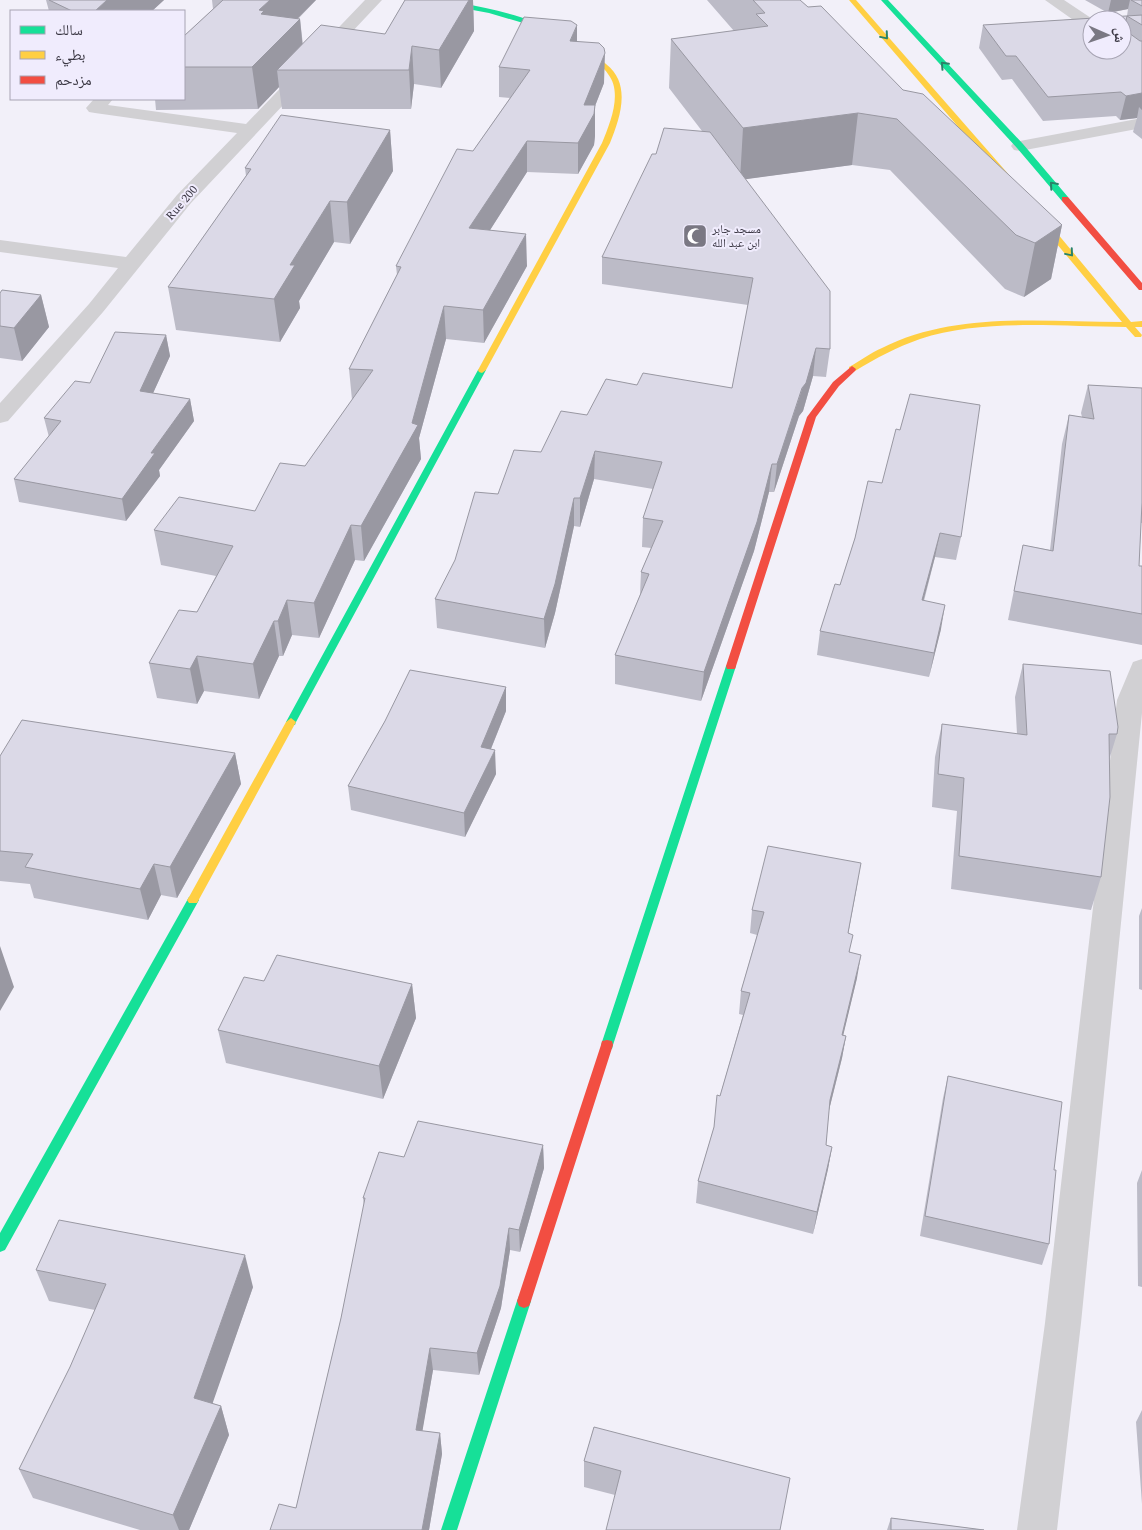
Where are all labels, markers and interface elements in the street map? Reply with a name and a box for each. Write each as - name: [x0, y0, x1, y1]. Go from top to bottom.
- legend: [10, 10, 185, 100]
- north arrow: [1082, 10, 1132, 60]
- text: سالك: [55, 19, 83, 42]
- text: ش: [1109, 28, 1130, 43]
- one-way arrow: [879, 30, 888, 39]
- text: بطيء: [55, 44, 85, 67]
- one-way arrow: [941, 61, 950, 70]
- text: مزدحم: [55, 69, 92, 92]
- street label: Rue 200: [161, 181, 203, 225]
- one-way arrow: [1050, 182, 1059, 191]
- place label: مسجد جابر ابن عبد الله: [711, 220, 761, 253]
- mosque icon: مسجد جابر ابن عبد الله: [682, 223, 708, 249]
- one-way arrow: [1064, 247, 1073, 256]

